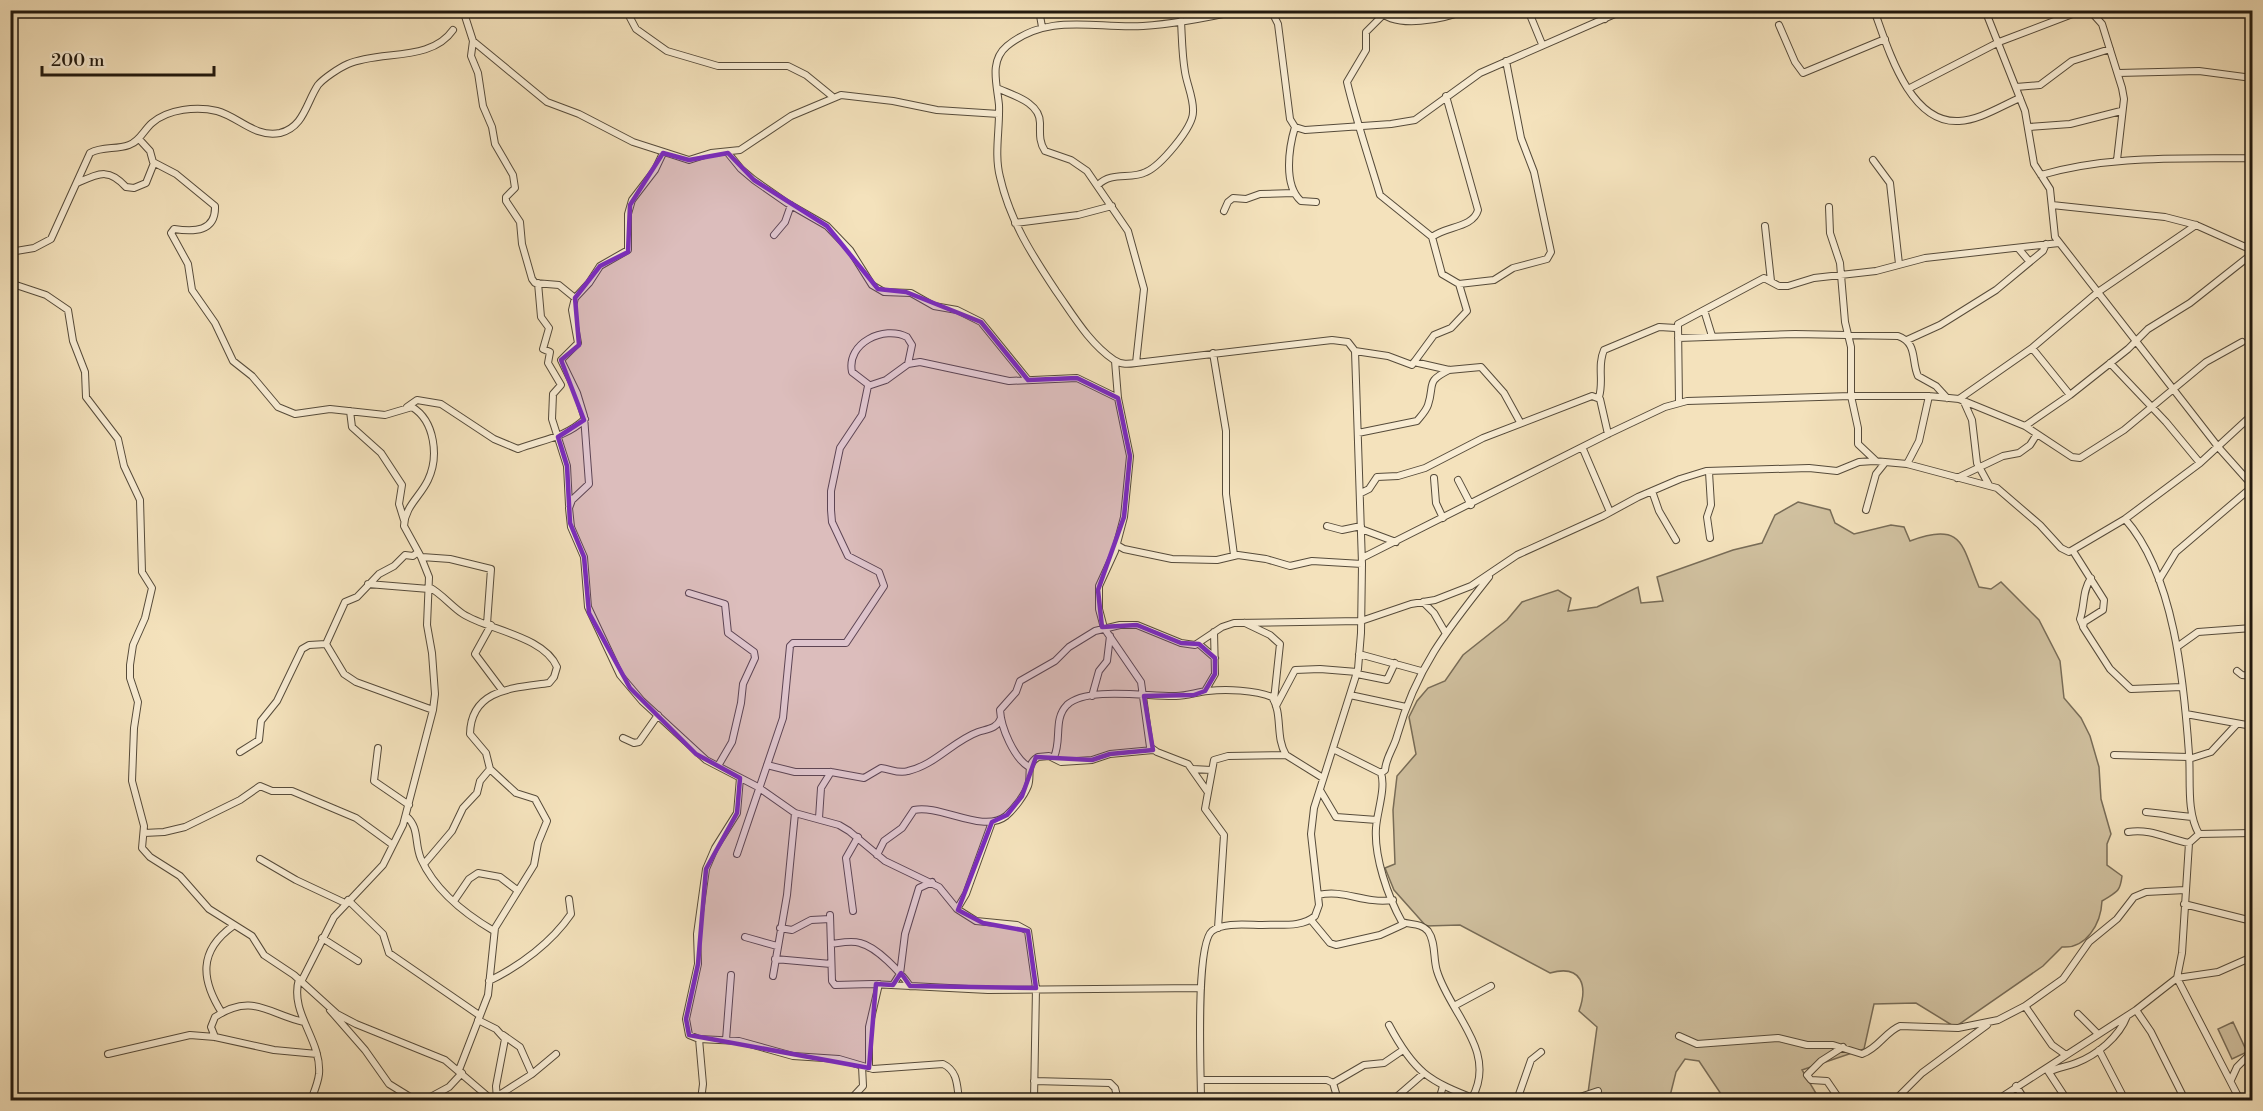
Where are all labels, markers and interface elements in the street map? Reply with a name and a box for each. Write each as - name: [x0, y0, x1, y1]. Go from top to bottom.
- scale bar: [42, 39, 214, 77]
- text: 200 m: [51, 49, 105, 72]

